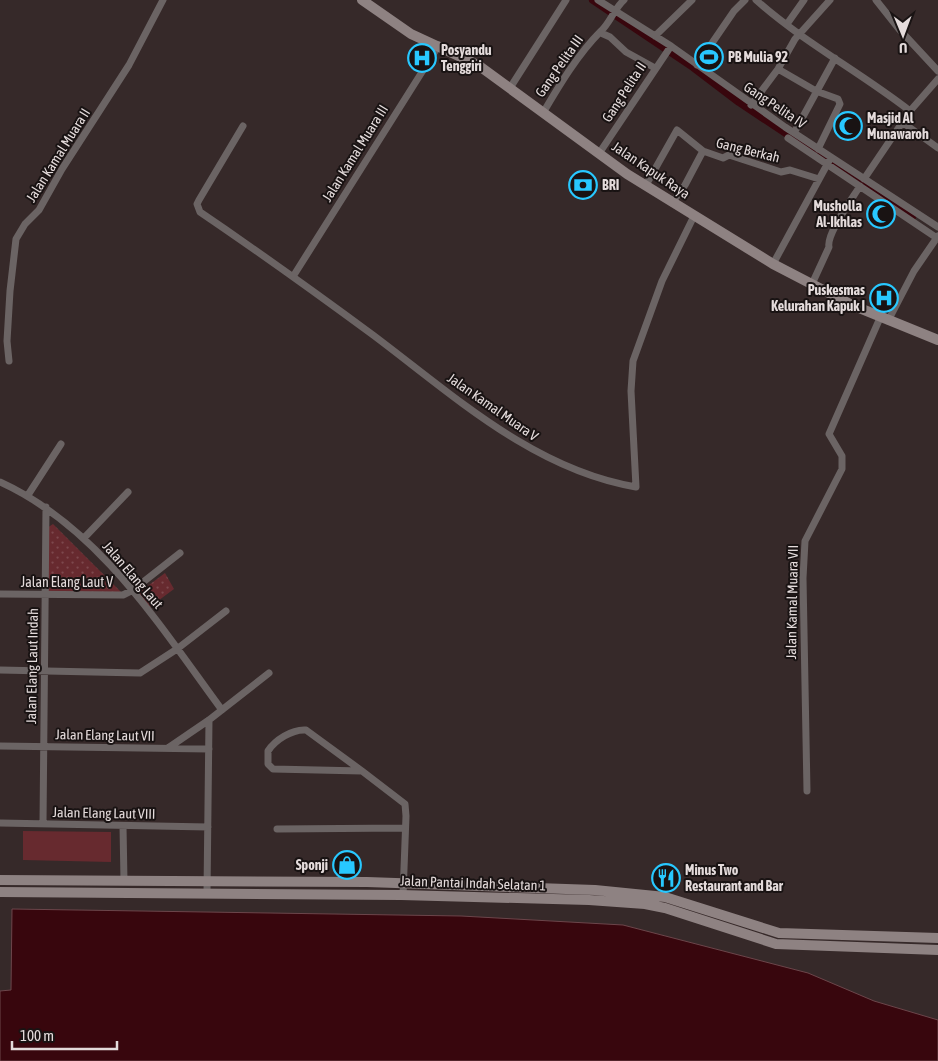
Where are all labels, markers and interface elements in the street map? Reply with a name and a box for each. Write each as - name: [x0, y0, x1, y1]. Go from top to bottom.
- north arrow: [878, 10, 928, 60]
- street label: Gang Pelita III: [532, 32, 586, 100]
- text: U: [899, 40, 907, 56]
- place label: Posyandu Tenggiri: [441, 42, 492, 74]
- sports icon: PB Mulia 92: [694, 42, 724, 72]
- hospital icon: Posyandu Tenggiri: [407, 43, 437, 73]
- place label: PB Mulia 92: [728, 49, 788, 65]
- street label: Gang Pelita II: [599, 59, 649, 125]
- street label: Gang Pelita IV: [741, 78, 809, 132]
- street label: Jalan Kamal Muara III: [319, 102, 391, 204]
- street label: Jalan Kamal Muara II: [23, 105, 93, 205]
- place label: Masjid Al Munawaroh: [867, 110, 929, 142]
- mosque icon: Masjid Al Munawaroh: [833, 111, 863, 141]
- street label: Gang Berkah: [714, 134, 782, 166]
- street label: Jalan Kapuk Raya: [609, 138, 693, 202]
- bank icon: BRI: [568, 170, 598, 200]
- place label: BRI: [602, 177, 619, 193]
- place label: Musholla Al-Ikhlas: [814, 198, 862, 230]
- mosque icon: Musholla Al-Ikhlas: [866, 199, 896, 229]
- place label: Puskesmas Kelurahan Kapuk I: [771, 282, 865, 314]
- hospital icon: Puskesmas Kelurahan Kapuk I: [869, 283, 899, 313]
- street label: Jalan Kamal Muara V: [445, 370, 542, 444]
- street label: Jalan Elang Laut: [100, 538, 166, 612]
- street label: Jalan Kamal Muara VII: [783, 545, 801, 659]
- street label: Jalan Elang Laut V: [21, 574, 113, 590]
- street label: Jalan Elang Laut Indah: [23, 608, 41, 724]
- street label: Jalan Elang Laut VII: [55, 726, 155, 744]
- street label: Jalan Elang Laut VIII: [52, 804, 156, 822]
- shop icon: Sponji: [332, 850, 362, 880]
- place label: Sponji: [296, 857, 328, 873]
- place label: Minus Two Restaurant and Bar: [685, 862, 784, 894]
- restaurant icon: Minus Two Restaurant and Bar: [651, 863, 681, 893]
- street label: Jalan Pantai Indah Selatan 1: [400, 872, 546, 894]
- scale bar: [12, 1018, 118, 1050]
- text: 100 m: [20, 1027, 54, 1044]

